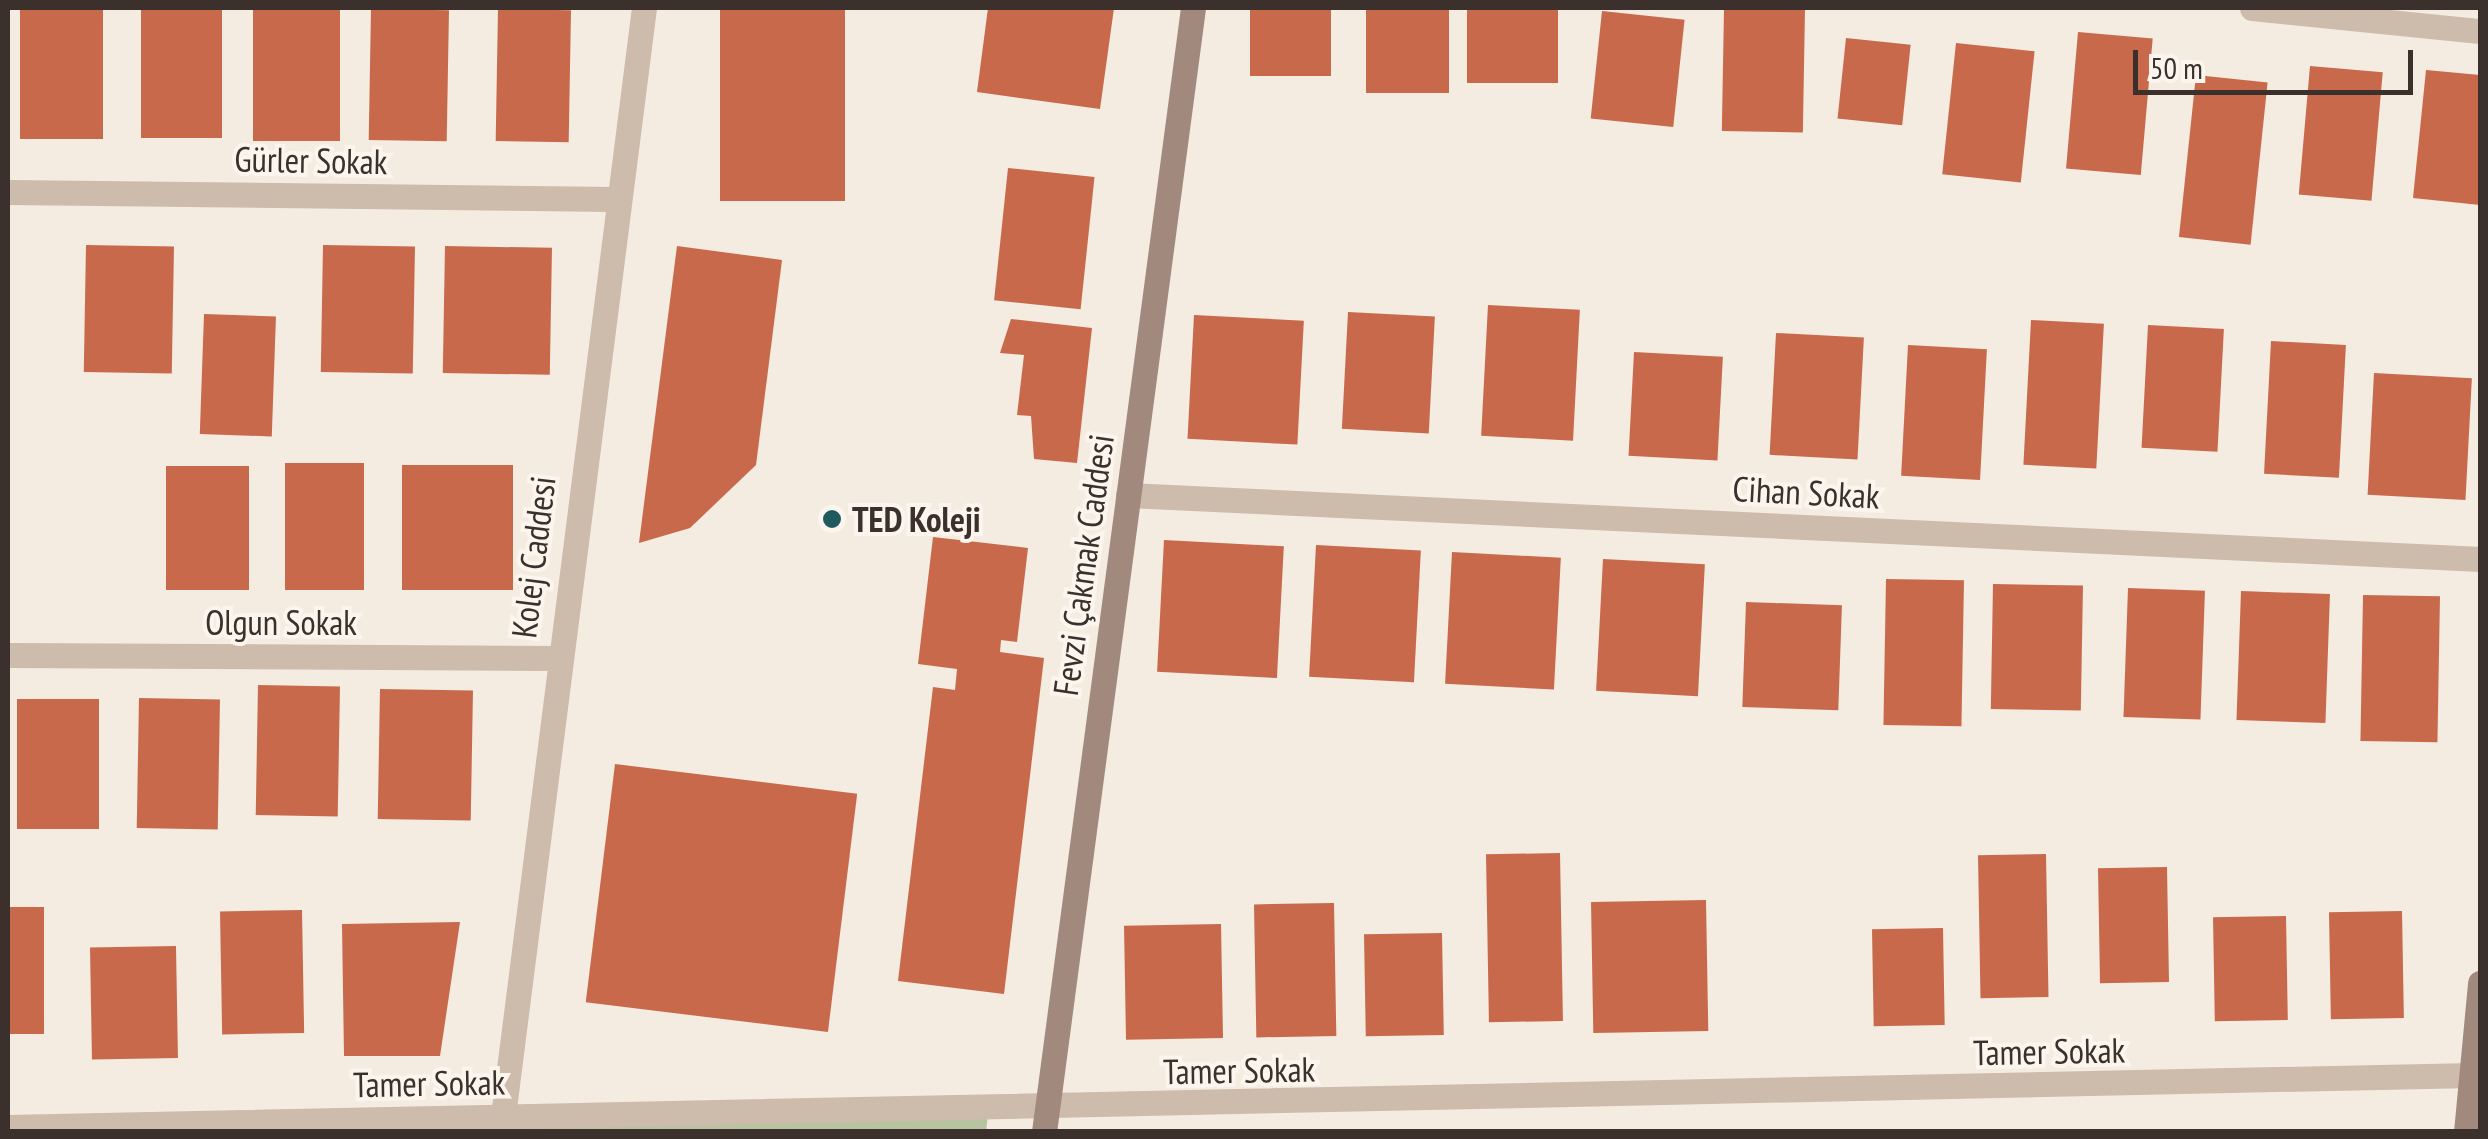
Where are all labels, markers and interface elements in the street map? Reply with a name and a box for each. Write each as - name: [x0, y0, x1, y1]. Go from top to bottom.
- scale bar: [2138, 30, 2418, 92]
- text: 50 m: [2150, 48, 2203, 87]
- street label: Gürler Sokak: [234, 138, 388, 182]
- street label: Fevzi Çakmak Caddesi: [1044, 431, 1122, 699]
- street label: Cihan Sokak: [1731, 467, 1881, 517]
- street label: Kolej Caddesi: [502, 474, 564, 640]
- place label: TED Koleji: [852, 498, 981, 540]
- marker: TED Koleji: [821, 508, 843, 530]
- street label: Olgun Sokak: [205, 601, 357, 643]
- street label: Tamer Sokak: [1973, 1029, 2125, 1073]
- street label: Tamer Sokak: [1163, 1048, 1315, 1092]
- street label: Tamer Sokak: [353, 1061, 505, 1105]

